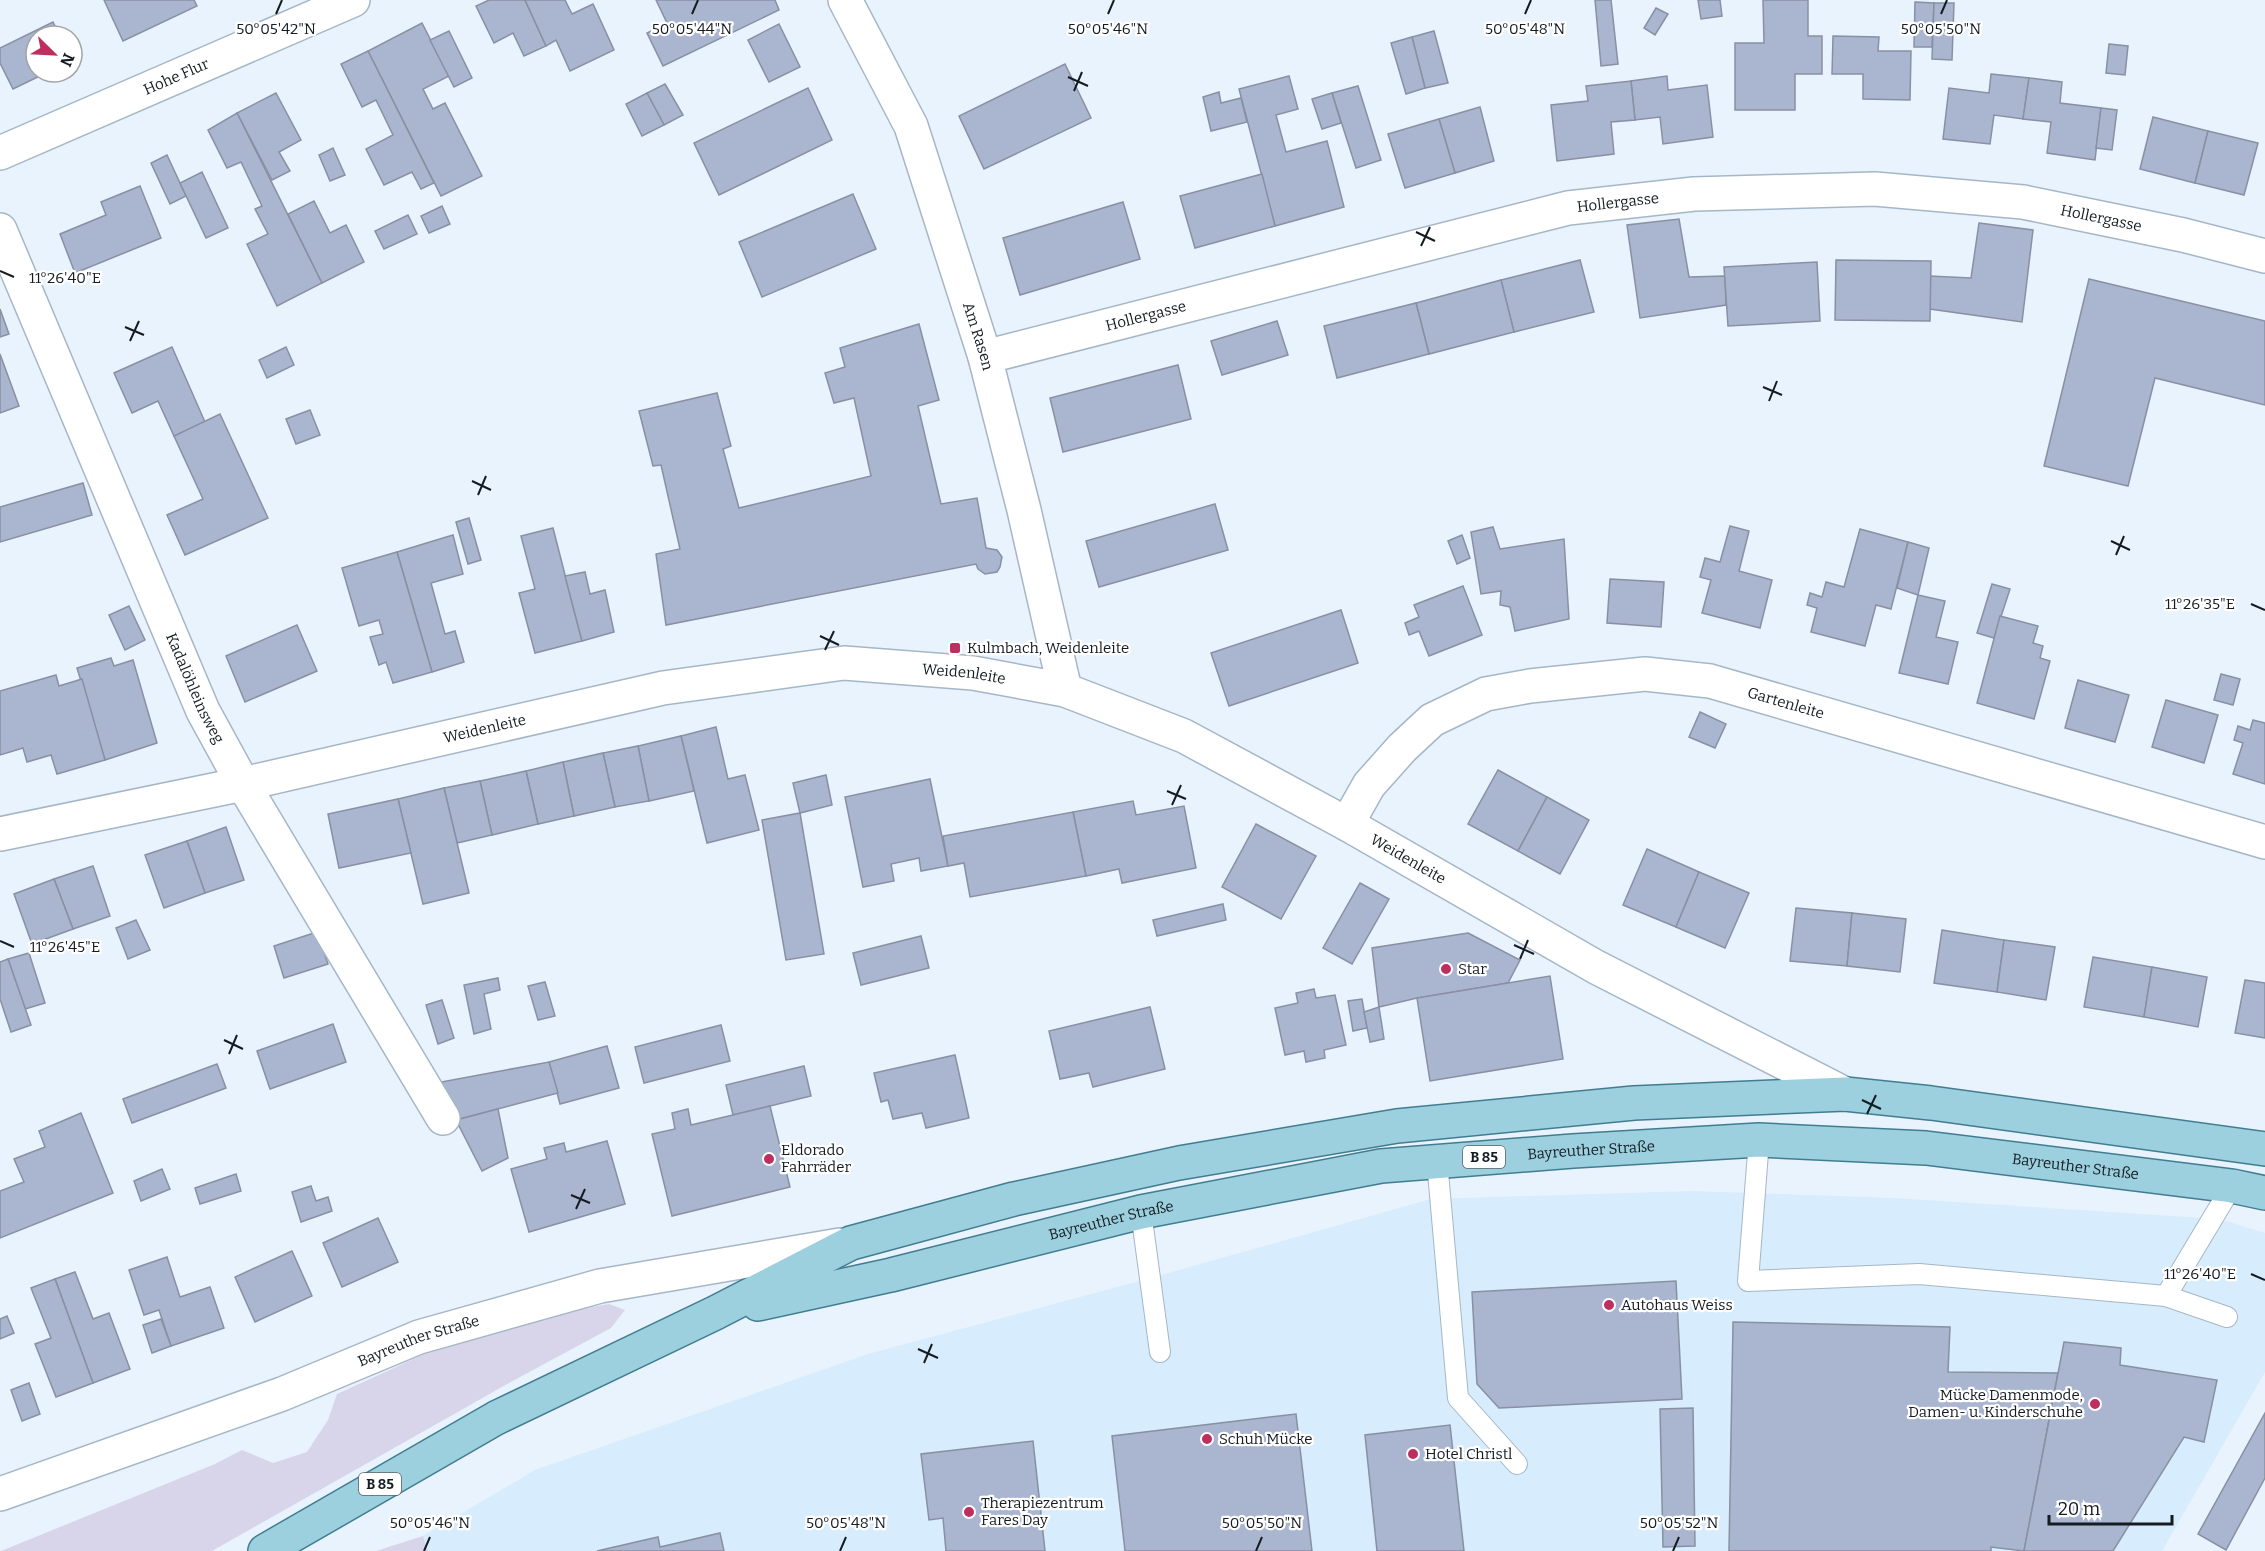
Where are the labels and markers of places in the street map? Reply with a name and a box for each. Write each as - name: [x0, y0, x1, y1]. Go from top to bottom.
- place label: Kulmbach, Weidenleite: [967, 639, 1129, 657]
- marker: Kulmbach, Weidenleite: [948, 641, 962, 655]
- place label: Star: [1458, 960, 1487, 978]
- marker: Star: [1439, 962, 1453, 976]
- place label: Eldorado Fahrräder: [781, 1141, 851, 1176]
- marker: Eldorado Fahrräder: [762, 1152, 776, 1166]
- place label: Autohaus Weiss: [1621, 1296, 1733, 1314]
- marker: Autohaus Weiss: [1602, 1298, 1616, 1312]
- place label: Mücke Damenmode, Damen- u. Kinderschuhe: [1908, 1386, 2083, 1421]
- marker: Mücke Damenmode, Damen- u. Kinderschuhe: [2088, 1397, 2102, 1411]
- place label: Schuh Mücke: [1219, 1430, 1312, 1448]
- marker: Schuh Mücke: [1200, 1432, 1214, 1446]
- place label: Hotel Christl: [1425, 1445, 1512, 1463]
- marker: Hotel Christl: [1406, 1447, 1420, 1461]
- place label: Therapiezentrum Fares Day: [981, 1494, 1104, 1529]
- marker: Therapiezentrum Fares Day: [962, 1505, 976, 1519]

